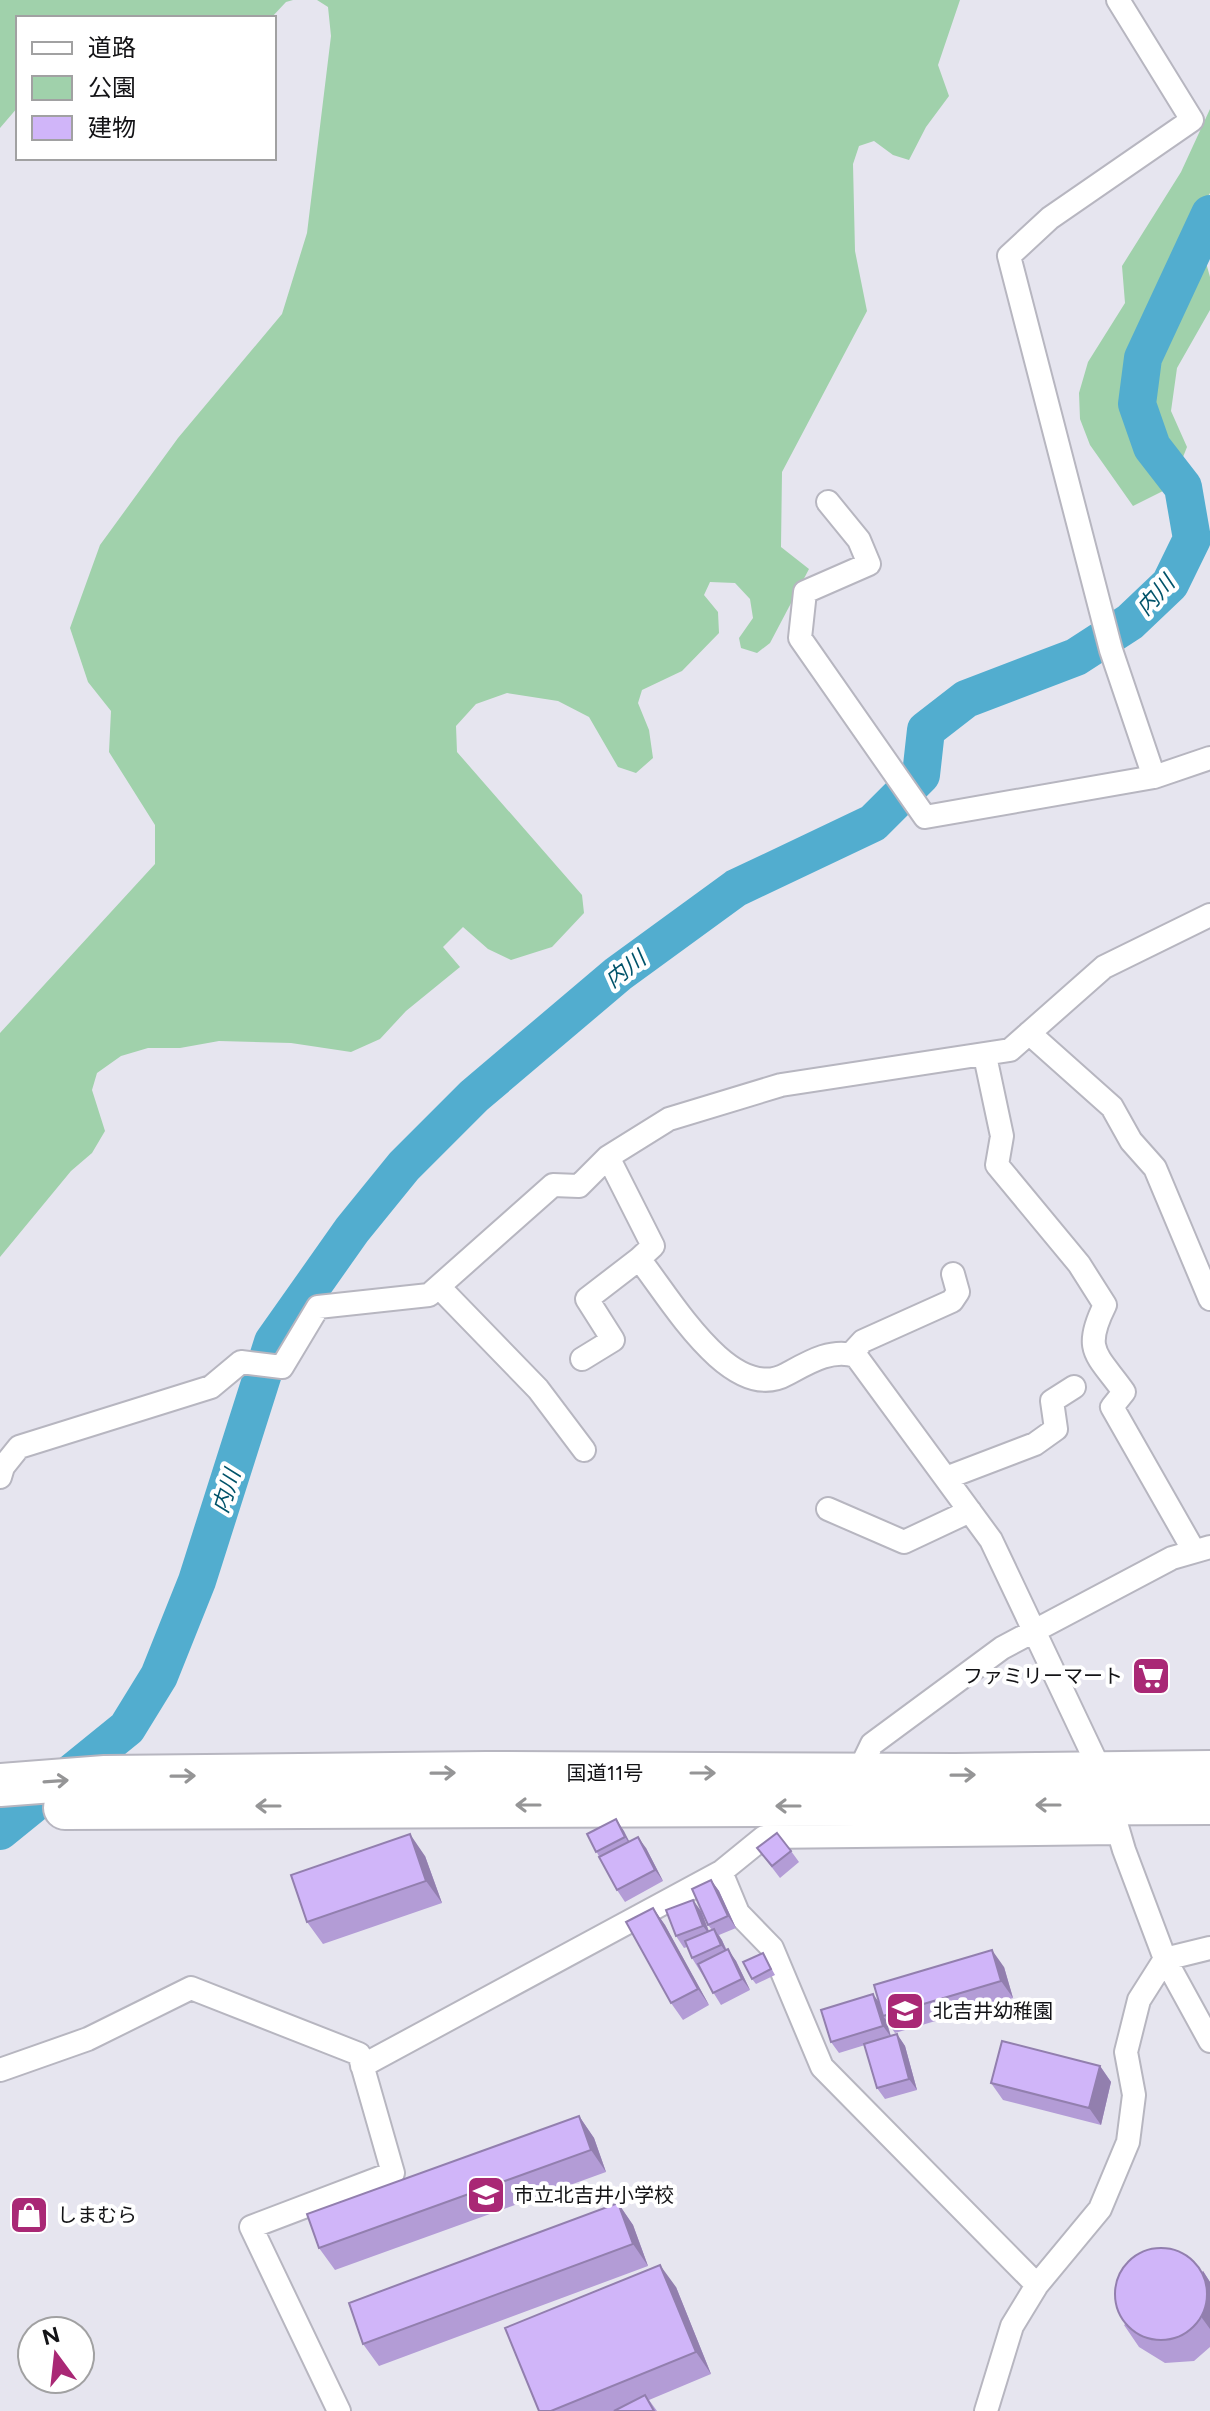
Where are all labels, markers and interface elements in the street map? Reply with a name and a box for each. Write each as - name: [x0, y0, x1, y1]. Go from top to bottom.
- legend: [16, 16, 276, 160]
- text: 道路: [88, 33, 136, 62]
- text: 公園: [88, 73, 136, 102]
- text: 建物: [88, 113, 136, 142]
- water label: 内川: [1131, 568, 1181, 621]
- water label: 内川: [600, 944, 653, 994]
- water label: 内川: [207, 1464, 247, 1516]
- supermarket icon: ファミリーマート: [1130, 1655, 1172, 1697]
- place label: ファミリーマート: [963, 1664, 1123, 1688]
- street label: 国道11号: [567, 1761, 643, 1785]
- one-way arrow: [429, 1765, 456, 1781]
- one-way arrow: [689, 1765, 716, 1781]
- one-way arrow: [949, 1767, 976, 1783]
- one-way arrow: [169, 1769, 196, 1784]
- one-way arrow: [42, 1773, 69, 1788]
- one-way arrow: [515, 1797, 542, 1813]
- one-way arrow: [1035, 1797, 1062, 1813]
- one-way arrow: [255, 1798, 282, 1814]
- one-way arrow: [775, 1798, 802, 1814]
- school or university icon: 北吉井幼稚園: [884, 1990, 926, 2032]
- place label: 北吉井幼稚園: [933, 1999, 1053, 2023]
- school or university icon: 市立北吉井小学校: [465, 2174, 507, 2216]
- place label: 市立北吉井小学校: [514, 2183, 674, 2207]
- shop icon: しまむら: [8, 2194, 50, 2236]
- place label: しまむら: [57, 2203, 137, 2227]
- north arrow: [16, 2315, 96, 2395]
- text: N: [39, 2321, 63, 2351]

